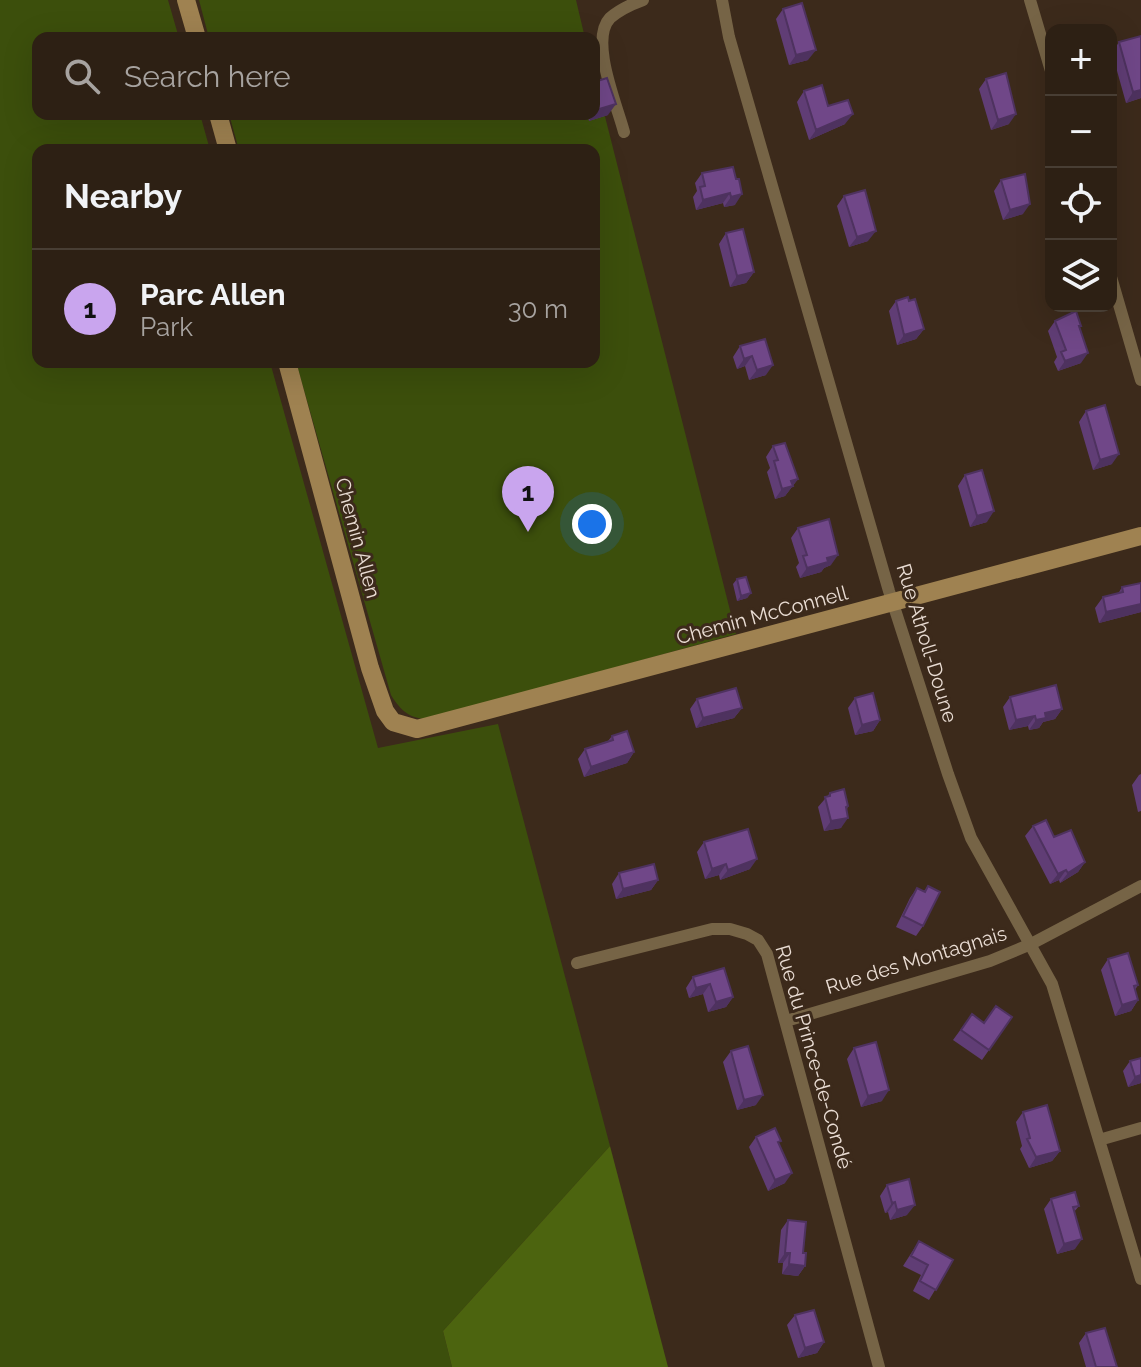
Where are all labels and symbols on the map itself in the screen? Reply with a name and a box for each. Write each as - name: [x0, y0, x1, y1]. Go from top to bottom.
- pin: 1: [502, 466, 554, 532]
- street label: Chemin Allen: [330, 475, 386, 601]
- your location: [572, 504, 612, 544]
- street label: Rue Atholl-Doune: [891, 561, 963, 726]
- street label: Chemin McConnell: [674, 580, 851, 649]
- street label: Rue des Montagnais: [823, 921, 1009, 999]
- street label: Rue du Prince-de-Condé: [771, 942, 858, 1172]

